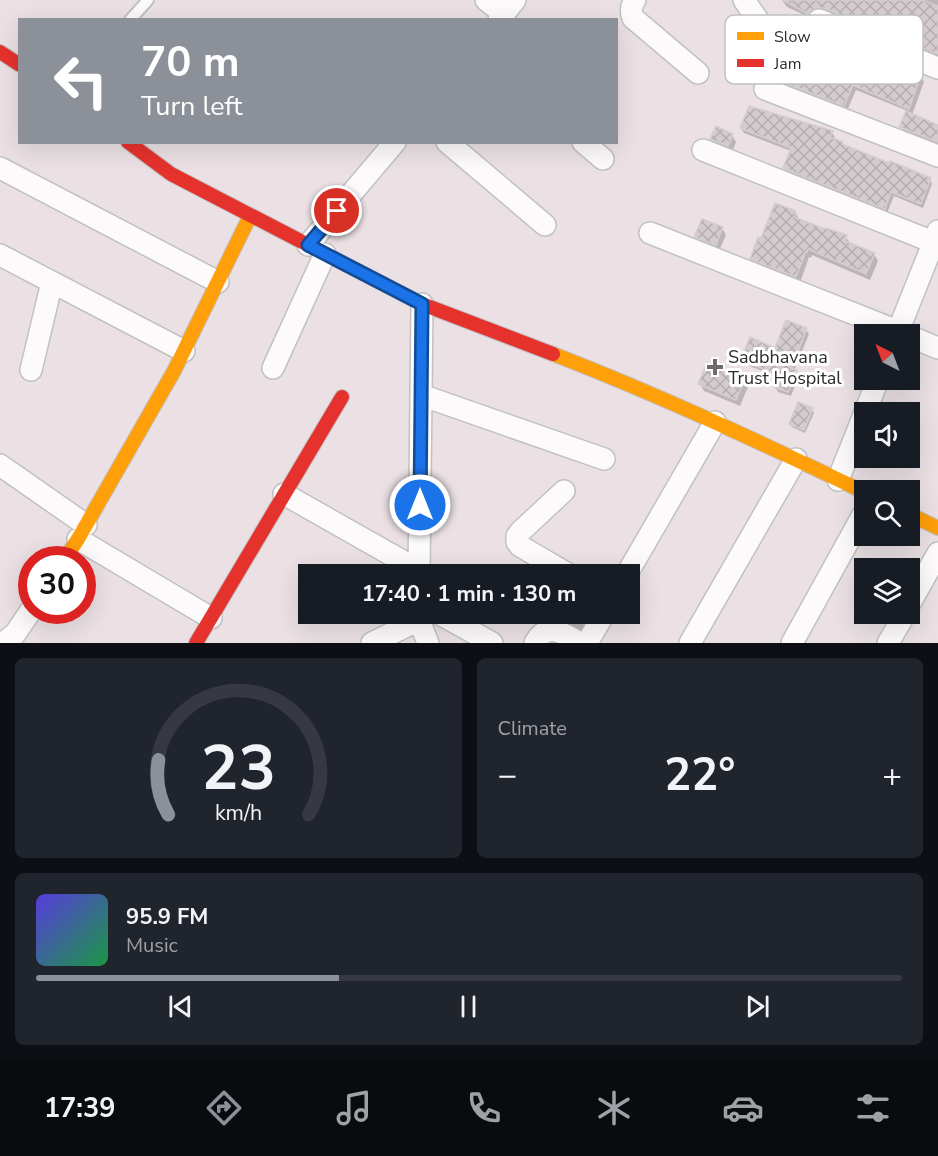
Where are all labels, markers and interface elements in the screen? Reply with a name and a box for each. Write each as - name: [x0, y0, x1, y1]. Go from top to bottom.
- legend: [725, 15, 923, 84]
- text: Slow: [774, 26, 811, 48]
- text: 70 m: [141, 34, 240, 91]
- icon: left: [42, 42, 120, 120]
- text: Jam: [773, 53, 801, 75]
- text: Turn left: [141, 88, 242, 125]
- pin: [311, 185, 362, 236]
- icon: arrive: [320, 194, 353, 227]
- north arrow: [854, 324, 920, 390]
- map controls: [854, 324, 920, 624]
- place label: Sadbhavana Trust Hospital: [728, 345, 842, 390]
- marker: Sadbhavana Trust Hospital: [706, 358, 724, 376]
- button: sound: [854, 402, 920, 468]
- position arrow: [388, 473, 452, 537]
- button: search: [854, 480, 920, 546]
- speed limit sign: 30: [18, 546, 96, 624]
- button: layers: [854, 558, 920, 624]
- text: 17:40 · 1 min · 130 m: [362, 579, 576, 609]
- text: Climate: [498, 715, 567, 742]
- text: 23: [201, 726, 276, 811]
- text: 22°: [664, 745, 735, 806]
- text: −: [498, 753, 517, 798]
- text: +: [882, 753, 902, 798]
- text: km/h: [215, 798, 262, 828]
- text: 95.9 FM: [126, 902, 208, 932]
- text: Music: [126, 932, 178, 959]
- icon: previous: [164, 990, 197, 1023]
- icon: pause: [452, 990, 485, 1023]
- icon: next: [741, 990, 774, 1023]
- icon: directions: [203, 1087, 245, 1129]
- icon: music: [333, 1087, 375, 1129]
- icon: phone: [463, 1087, 505, 1129]
- icon: climate: [593, 1087, 635, 1129]
- icon: car: [722, 1087, 764, 1129]
- icon: filters: [852, 1087, 894, 1129]
- text: 17:39: [44, 1090, 115, 1127]

